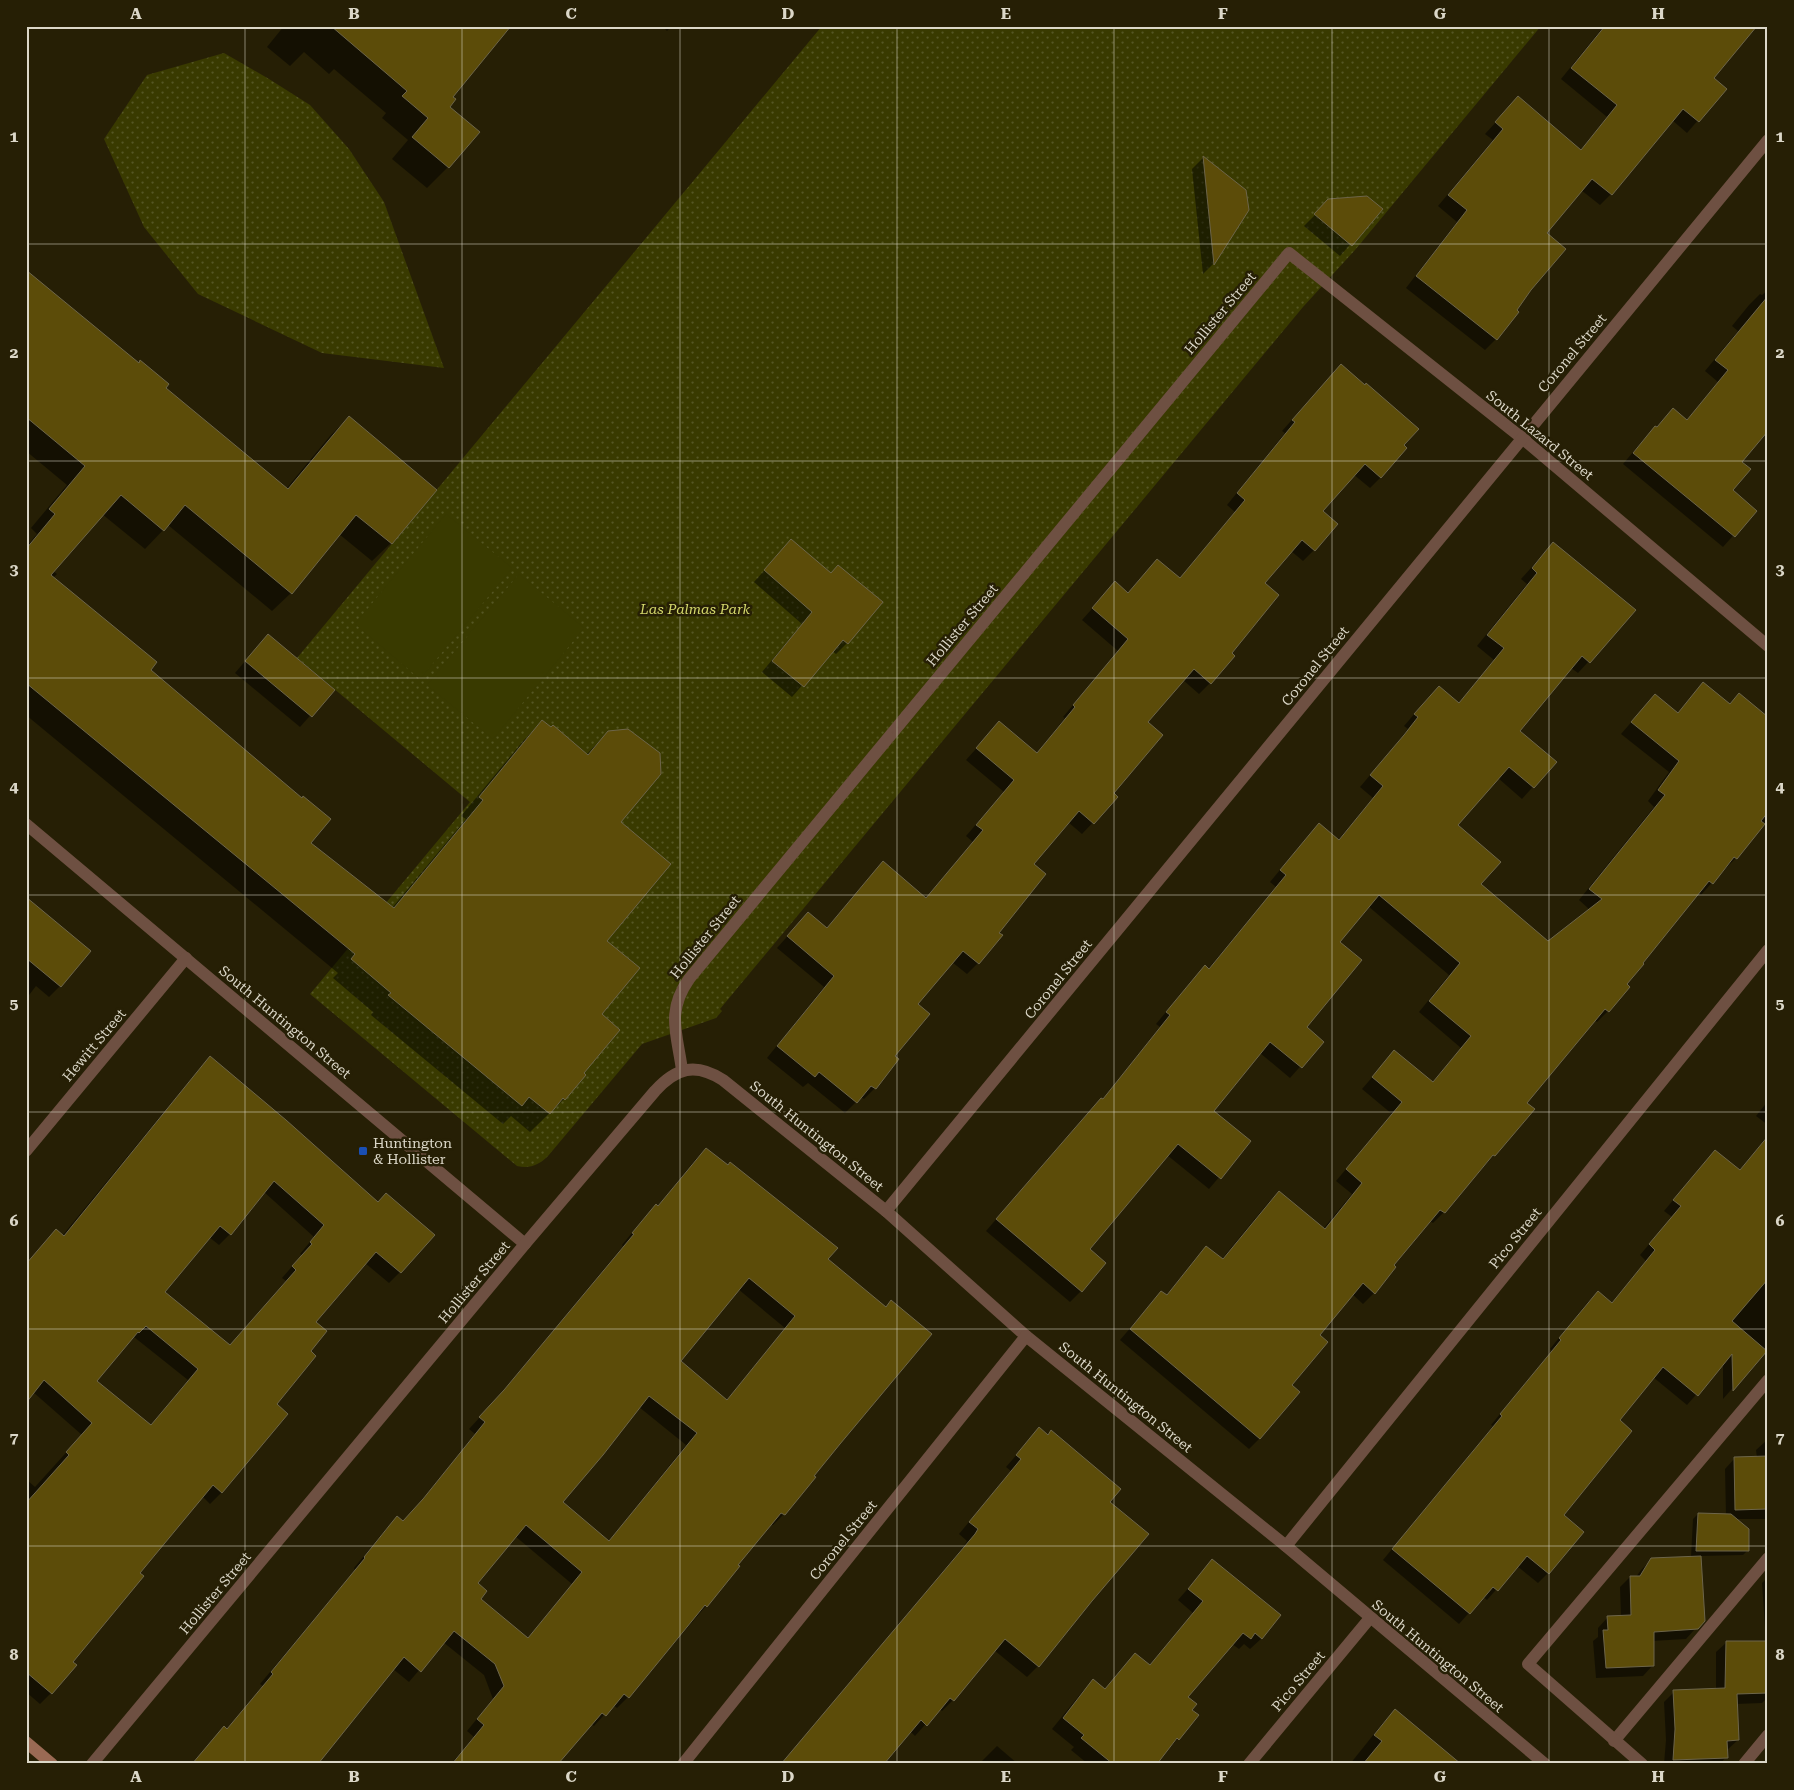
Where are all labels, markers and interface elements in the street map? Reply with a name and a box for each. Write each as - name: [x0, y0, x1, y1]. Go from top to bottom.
- text: A: [130, 4, 142, 23]
- text: B: [348, 4, 360, 23]
- text: C: [565, 4, 577, 23]
- text: D: [782, 4, 795, 23]
- text: E: [1001, 4, 1011, 23]
- text: F: [1218, 4, 1228, 23]
- text: G: [1434, 4, 1447, 23]
- text: H: [1651, 4, 1665, 23]
- text: 1: [10, 127, 19, 146]
- text: 1: [1776, 127, 1785, 146]
- street label: Hollister Street: [1181, 269, 1259, 357]
- street label: Coronel Street: [1535, 311, 1609, 395]
- text: 2: [10, 343, 19, 362]
- text: 2: [1776, 343, 1785, 362]
- street label: South Lazard Street: [1483, 387, 1597, 483]
- text: 3: [10, 560, 19, 579]
- text: 3: [1776, 560, 1785, 579]
- street label: Hollister Street: [923, 581, 1001, 669]
- park label: Las Palmas Park: [639, 601, 750, 617]
- street label: Coronel Street: [1278, 623, 1352, 709]
- text: 4: [10, 777, 19, 796]
- text: 4: [1776, 777, 1785, 796]
- street label: Hollister Street: [667, 892, 743, 982]
- street label: Coronel Street: [1021, 936, 1095, 1022]
- street label: South Huntington Street: [216, 962, 354, 1082]
- text: 5: [10, 994, 19, 1013]
- text: 5: [1776, 994, 1785, 1013]
- street label: Hewitt Street: [59, 1006, 129, 1084]
- street label: South Huntington Street: [747, 1077, 887, 1195]
- place label: Huntington & Hollister: [373, 1135, 452, 1167]
- marker: Huntington & Hollister: [357, 1145, 369, 1157]
- street label: Pico Street: [1486, 1204, 1544, 1272]
- text: 6: [10, 1211, 19, 1230]
- text: 6: [1776, 1211, 1785, 1230]
- street label: Hollister Street: [435, 1238, 513, 1326]
- street label: South Huntington Street: [1056, 1338, 1196, 1456]
- text: 7: [10, 1428, 19, 1447]
- text: 7: [1776, 1428, 1785, 1447]
- street label: Coronel Street: [806, 1497, 880, 1583]
- street label: Hollister Street: [176, 1549, 254, 1637]
- street label: South Huntington Street: [1369, 1596, 1507, 1716]
- text: 8: [10, 1645, 19, 1664]
- text: 8: [1776, 1645, 1785, 1664]
- street label: Pico Street: [1268, 1648, 1328, 1714]
- text: A: [130, 1767, 142, 1786]
- text: B: [348, 1767, 360, 1786]
- text: C: [565, 1767, 577, 1786]
- text: D: [782, 1767, 795, 1786]
- text: E: [1001, 1767, 1011, 1786]
- text: F: [1218, 1767, 1228, 1786]
- text: G: [1434, 1767, 1447, 1786]
- text: H: [1651, 1767, 1665, 1786]

